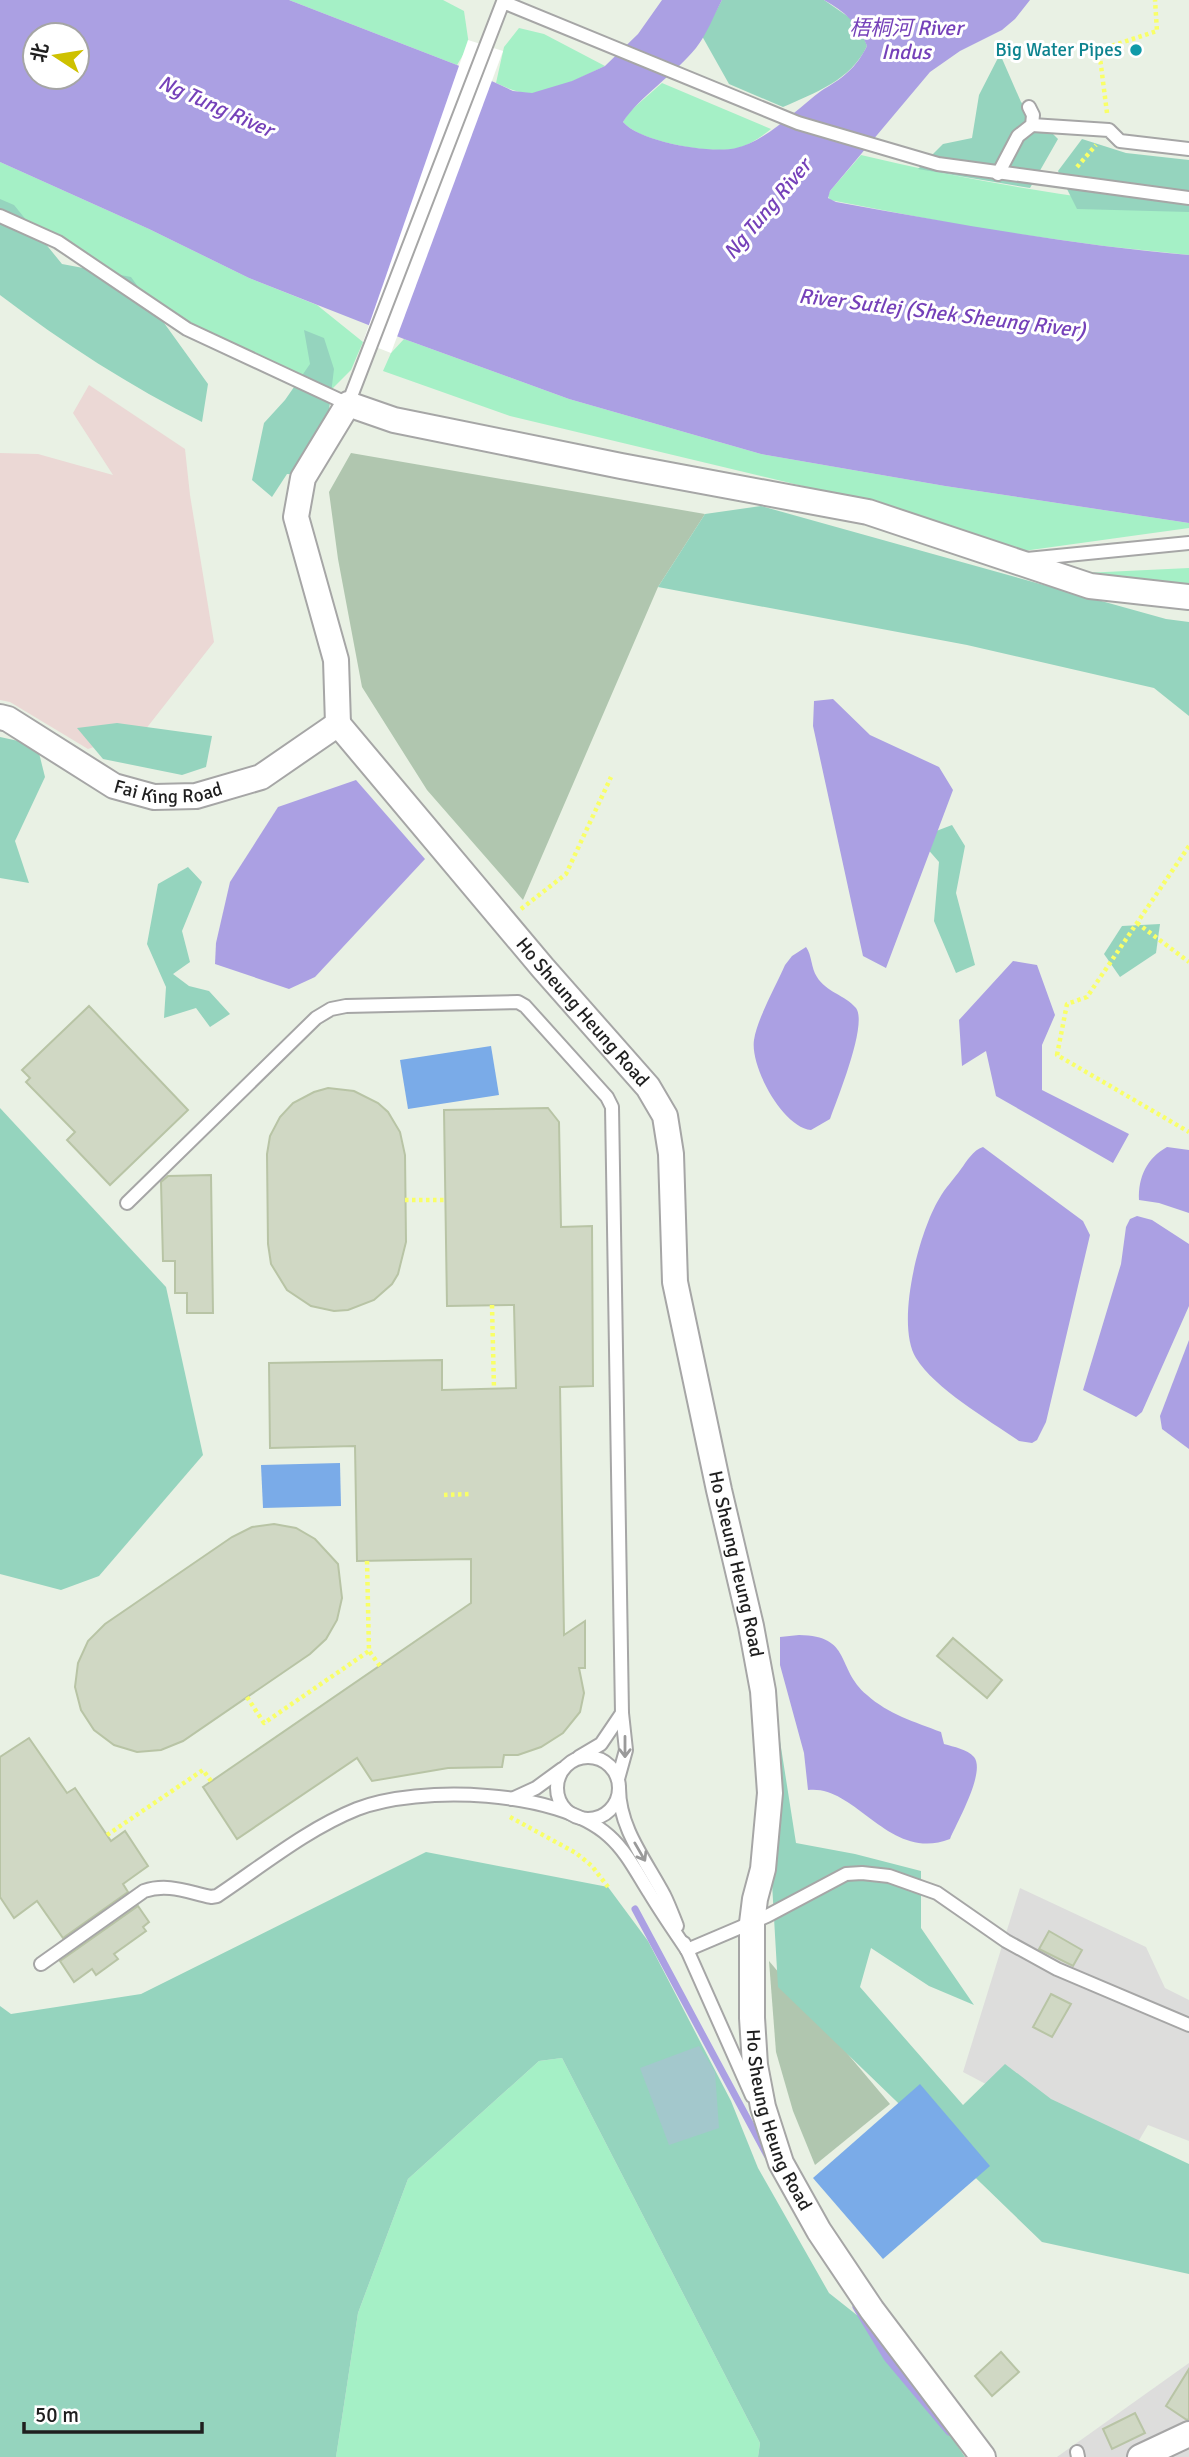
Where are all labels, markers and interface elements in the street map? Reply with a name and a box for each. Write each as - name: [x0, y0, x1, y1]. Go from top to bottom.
- water label: 梧桐河 River Indus: [849, 15, 966, 65]
- north arrow: [21, 21, 91, 91]
- place label: Big Water Pipes: [995, 38, 1122, 62]
- text: 北: [27, 41, 54, 64]
- marker: Big Water Pipes: [1128, 42, 1144, 58]
- water label: Ng Tung River: [155, 69, 280, 144]
- water label: Ng Tung River: [718, 151, 819, 264]
- water label: River Sutlej (Shek Sheung River): [797, 283, 1088, 344]
- street label: Fai King Road: [111, 775, 225, 809]
- street label: Ho Sheung Heung Road: [511, 933, 654, 1092]
- street label: Ho Sheung Heung Road: [703, 1469, 768, 1659]
- one-way arrow: [618, 1735, 631, 1758]
- one-way arrow: [634, 1841, 647, 1862]
- street label: Ho Sheung Heung Road: [741, 2028, 817, 2215]
- scale bar: [24, 2390, 203, 2434]
- text: 50 m: [35, 2402, 79, 2428]

